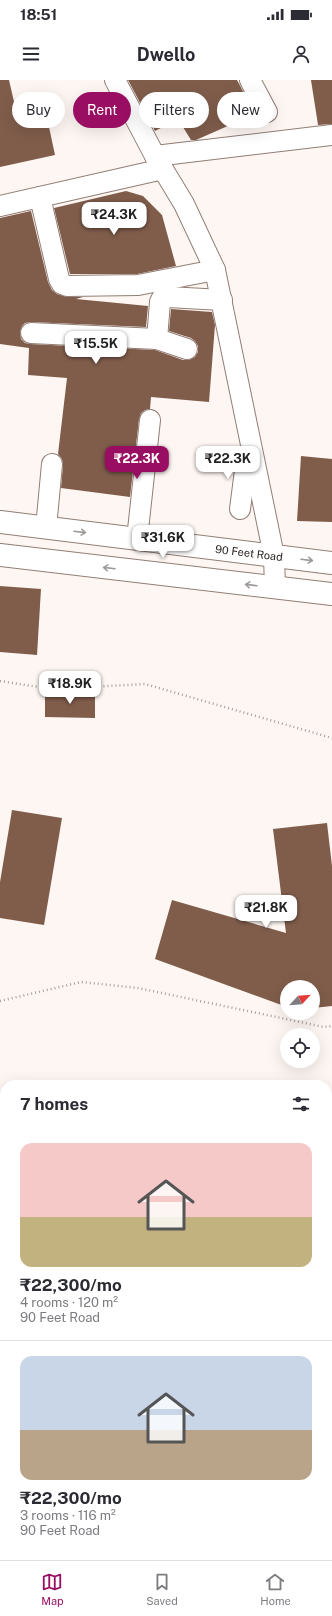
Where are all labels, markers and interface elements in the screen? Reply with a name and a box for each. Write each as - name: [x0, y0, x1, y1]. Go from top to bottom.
- text: 18:51: [20, 6, 57, 23]
- icon: menu: [20, 43, 42, 65]
- icon: person: [290, 43, 312, 65]
- text: Dwello: [137, 44, 195, 65]
- chip: Buy: [12, 92, 65, 128]
- chip: Rent: [73, 92, 131, 128]
- chip: Filters: [139, 92, 209, 128]
- chip: New: [217, 92, 274, 128]
- pin: ₹24.3K: [81, 202, 147, 236]
- text: ₹24.3K: [91, 207, 137, 222]
- pin: ₹15.5K: [63, 331, 129, 365]
- text: ₹15.5K: [74, 336, 118, 351]
- pin: ₹22.3K: [104, 446, 170, 480]
- pin: ₹22.3K: [195, 446, 261, 480]
- text: ₹22.3K: [114, 451, 160, 466]
- text: ₹22.3K: [205, 451, 251, 466]
- pin: ₹31.6K: [130, 525, 196, 559]
- one-way arrow: [73, 528, 86, 536]
- text: ₹31.6K: [141, 530, 185, 545]
- street label: 90 Feet Road: [215, 543, 283, 563]
- one-way arrow: [300, 556, 313, 564]
- one-way arrow: [102, 564, 115, 572]
- one-way arrow: [245, 582, 258, 589]
- pin: ₹18.9K: [37, 671, 103, 705]
- text: ₹18.9K: [48, 676, 92, 691]
- pin: ₹21.8K: [233, 895, 299, 929]
- text: ₹21.8K: [244, 900, 288, 915]
- north arrow: [280, 980, 320, 1020]
- map controls: [280, 980, 320, 1068]
- button: locate: [280, 1028, 320, 1068]
- icon: filters: [290, 1093, 312, 1115]
- text: 7 homes: [20, 1094, 88, 1114]
- icon: home: [130, 1169, 202, 1241]
- text: ₹22,300/mo: [20, 1275, 122, 1295]
- text: 4 rooms · 120 m²: [20, 1295, 118, 1310]
- text: 90 Feet Road: [20, 1310, 100, 1325]
- icon: home: [130, 1382, 202, 1454]
- text: ₹22,300/mo: [20, 1488, 122, 1508]
- text: 3 rooms · 116 m²: [20, 1508, 116, 1523]
- text: 90 Feet Road: [20, 1523, 100, 1538]
- tab: Map: [41, 1571, 64, 1607]
- tab: Saved: [146, 1571, 178, 1607]
- tab: Home: [260, 1571, 291, 1607]

